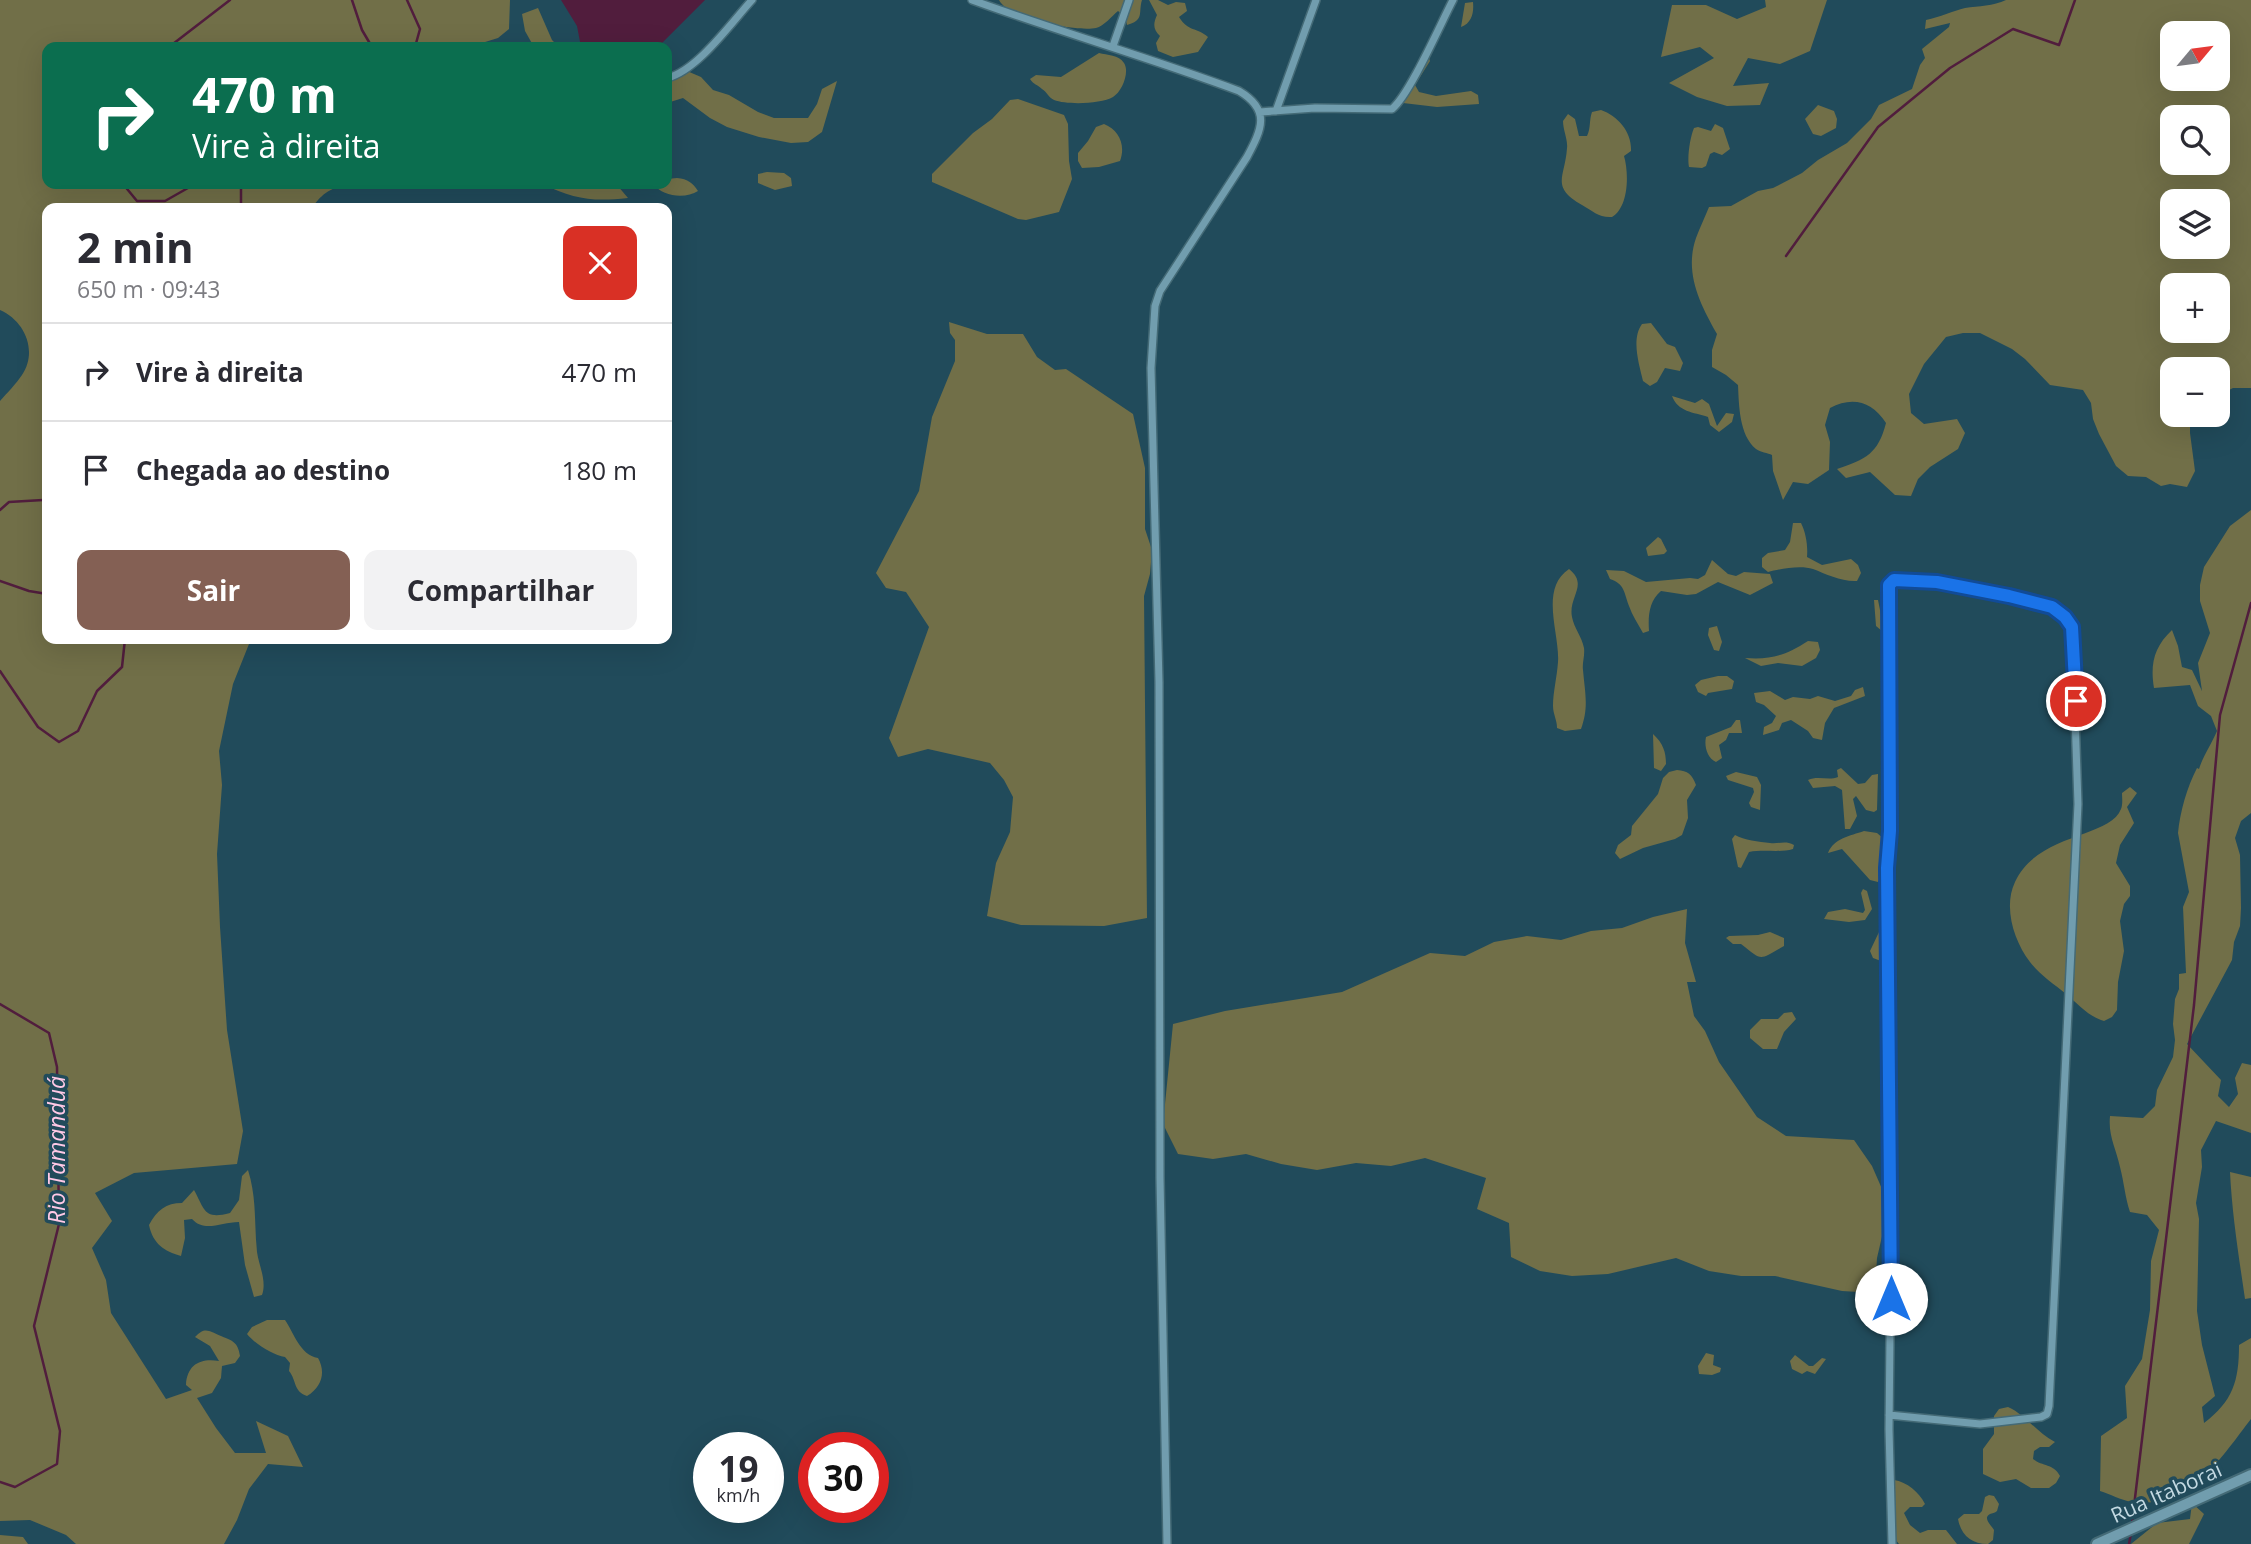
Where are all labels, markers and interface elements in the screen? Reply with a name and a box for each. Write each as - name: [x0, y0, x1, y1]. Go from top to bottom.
- north arrow: [2160, 21, 2230, 91]
- map controls: [2160, 21, 2230, 427]
- text: 470 m: [192, 61, 337, 127]
- icon: right: [77, 70, 168, 161]
- button: search: [2160, 105, 2230, 175]
- text: Vire à direita: [192, 124, 381, 167]
- button: layers: [2160, 189, 2230, 259]
- text: 2 min: [77, 218, 194, 275]
- button: close: [563, 226, 637, 300]
- text: 650 m · 09:43: [77, 273, 220, 305]
- button: +: [2160, 273, 2230, 343]
- icon: right: [77, 353, 115, 391]
- text: Vire à direita: [136, 354, 304, 390]
- text: 470 m: [562, 354, 637, 390]
- button: −: [2160, 357, 2230, 427]
- icon: arrive: [77, 451, 115, 489]
- text: Chegada ao destino: [136, 452, 390, 488]
- text: 180 m: [562, 452, 637, 488]
- button: Sair: [77, 550, 350, 630]
- button: Compartilhar: [364, 550, 637, 630]
- pin: [2046, 671, 2106, 731]
- icon: arrive: [2057, 682, 2095, 720]
- water label: Rio Tamanduá: [40, 1076, 72, 1224]
- position arrow: [1854, 1262, 1928, 1336]
- speed limit sign: 30: [798, 1432, 889, 1523]
- text: 19: [718, 1445, 759, 1492]
- street label: Rua Itaborai: [2106, 1455, 2226, 1529]
- text: km/h: [717, 1483, 760, 1507]

